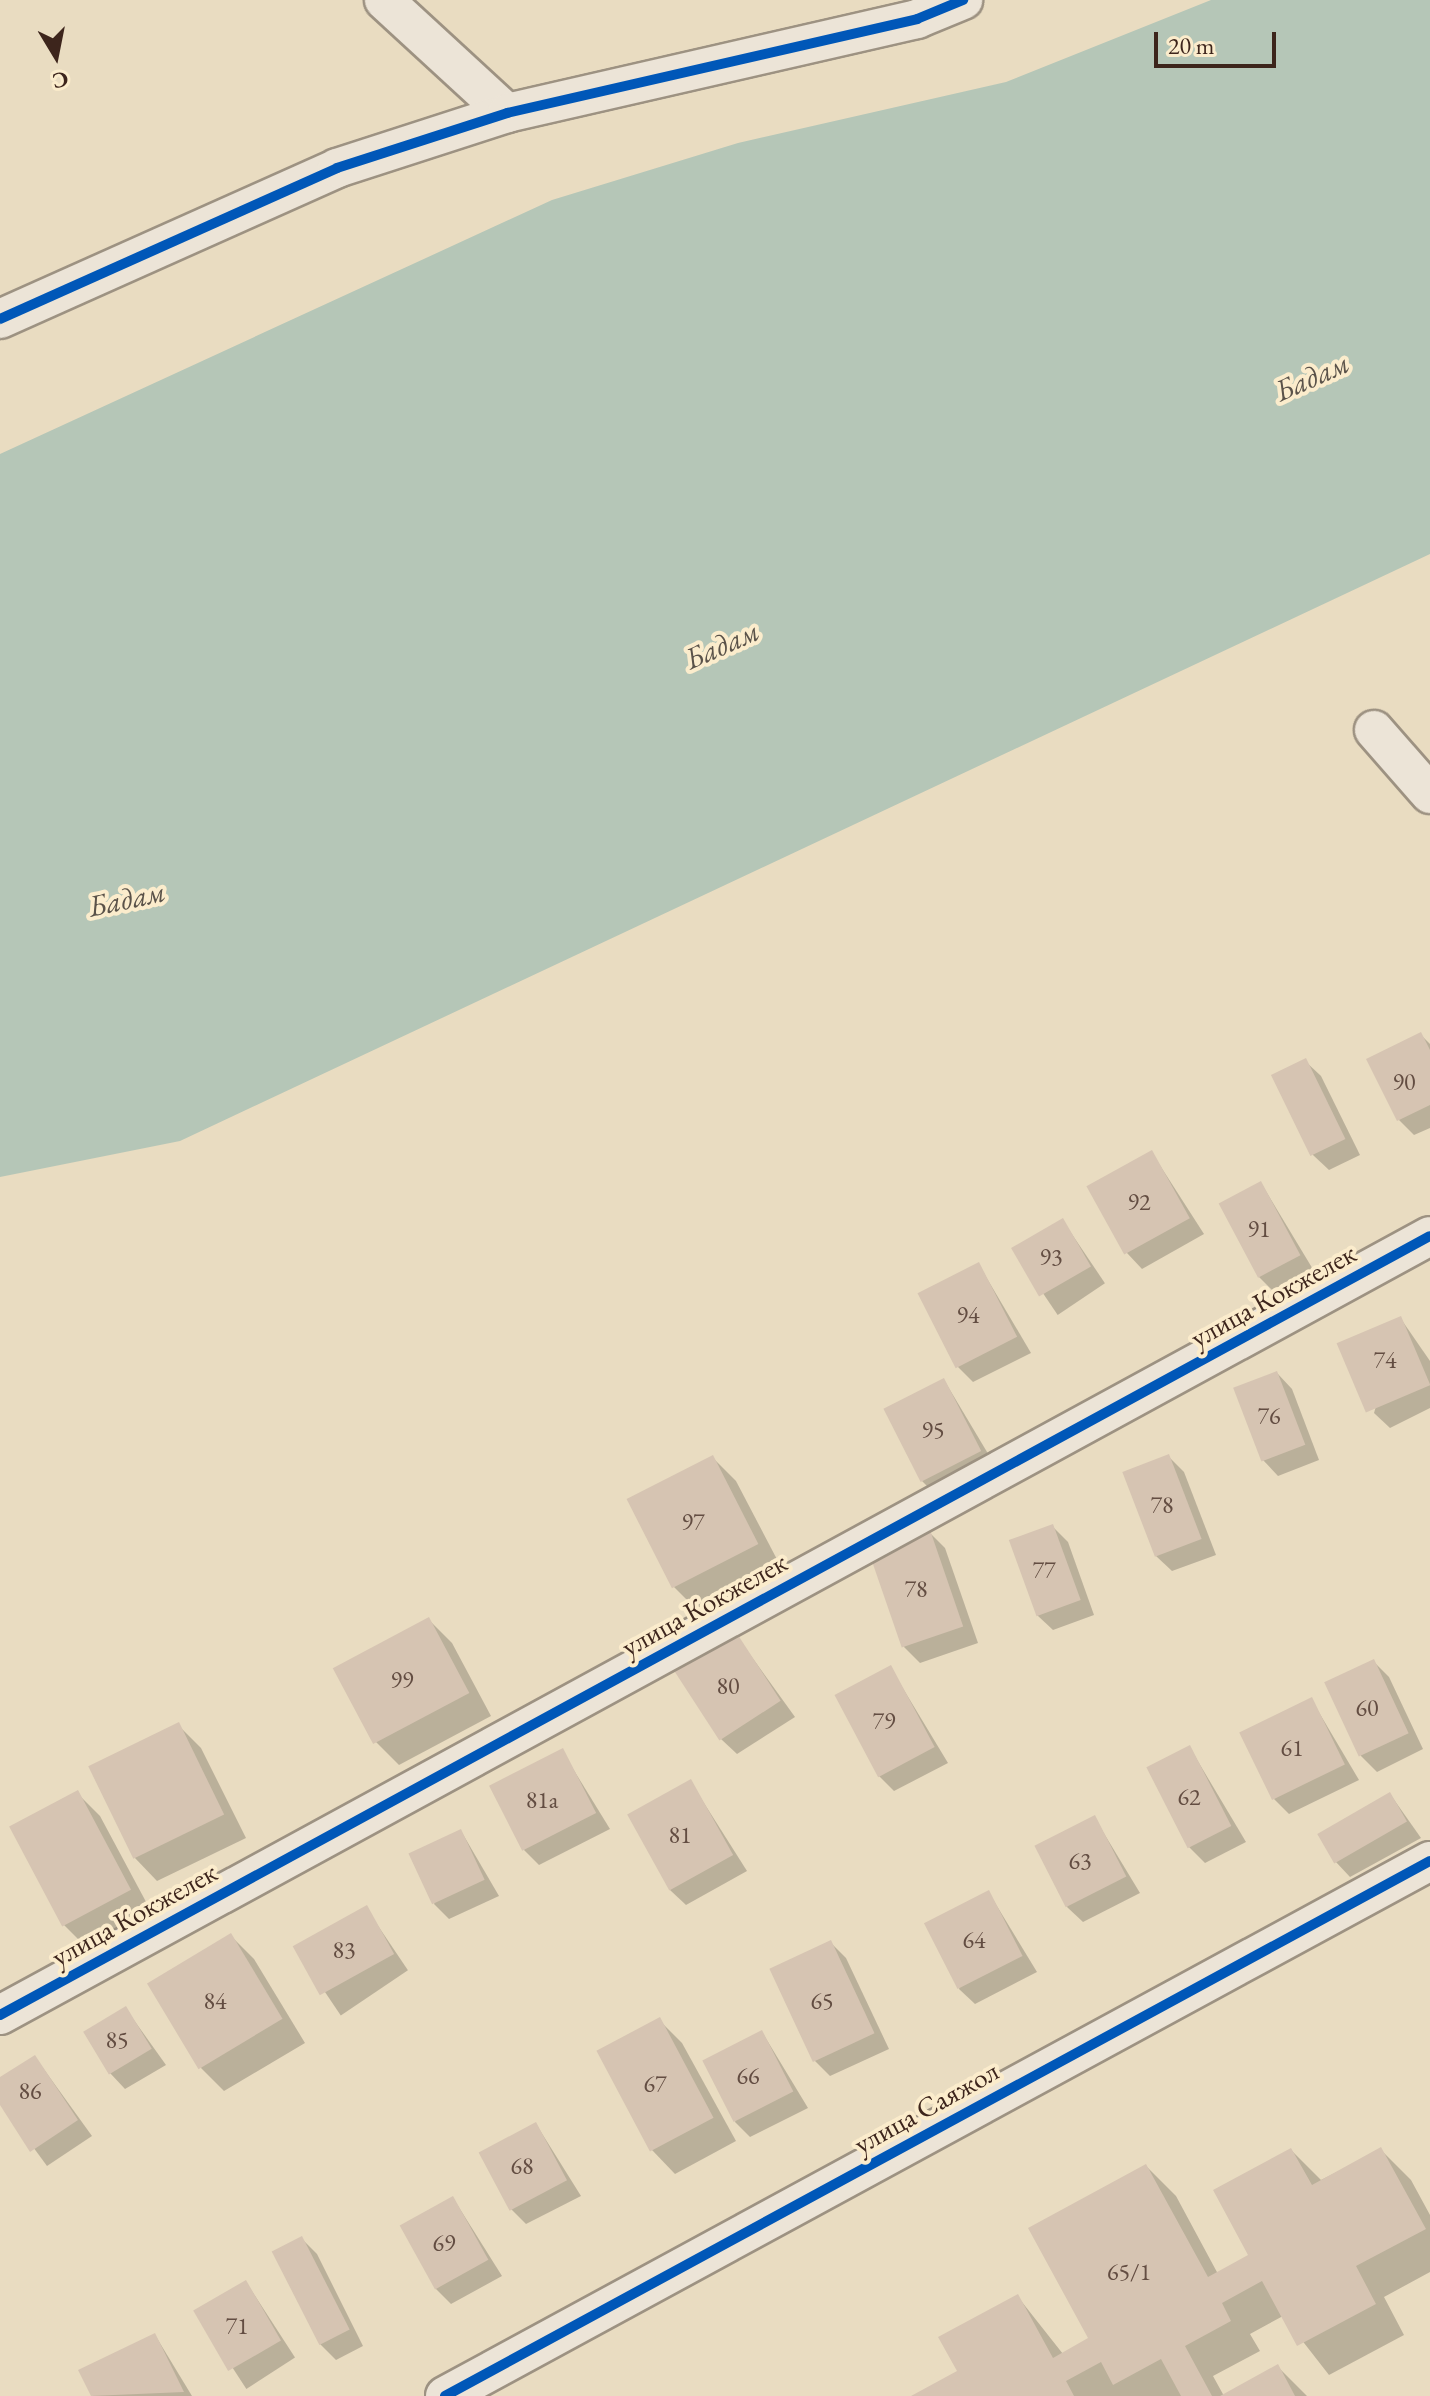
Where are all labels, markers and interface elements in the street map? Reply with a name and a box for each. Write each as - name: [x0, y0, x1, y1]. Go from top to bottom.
- north arrow: [16, 16, 96, 96]
- scale bar: [1158, 16, 1280, 66]
- text: 20 m: [1168, 30, 1215, 61]
- text: С: [50, 64, 70, 96]
- water label: Бадам: [1269, 345, 1355, 409]
- water label: Бадам: [679, 613, 765, 677]
- water label: Бадам: [85, 873, 169, 925]
- house number: 90: [1392, 1068, 1416, 1096]
- house number: 92: [1127, 1188, 1151, 1216]
- house number: 91: [1247, 1215, 1271, 1243]
- street label: улица Кокжелек: [1184, 1236, 1362, 1354]
- house number: 93: [1039, 1243, 1063, 1271]
- house number: 94: [956, 1301, 980, 1329]
- house number: 74: [1373, 1346, 1397, 1374]
- house number: 76: [1257, 1402, 1281, 1430]
- house number: 95: [921, 1416, 945, 1444]
- house number: 78: [1150, 1491, 1174, 1519]
- house number: 97: [681, 1508, 705, 1536]
- street label: улица Кокжелек: [615, 1545, 793, 1663]
- house number: 77: [1032, 1556, 1056, 1584]
- house number: 78: [904, 1575, 928, 1603]
- house number: 99: [390, 1666, 414, 1694]
- house number: 80: [716, 1672, 740, 1700]
- house number: 60: [1355, 1694, 1379, 1722]
- house number: 79: [872, 1707, 896, 1735]
- house number: 61: [1280, 1734, 1304, 1762]
- house number: 62: [1177, 1783, 1201, 1811]
- house number: 81а: [526, 1786, 558, 1814]
- house number: 81: [668, 1821, 692, 1849]
- house number: 63: [1068, 1847, 1092, 1875]
- street label: улица Кокжелек: [45, 1855, 223, 1973]
- house number: 64: [962, 1926, 986, 1954]
- house number: 83: [332, 1936, 356, 1964]
- house number: 84: [203, 1987, 227, 2015]
- house number: 65: [810, 1987, 834, 2015]
- house number: 85: [105, 2026, 129, 2054]
- street label: улица Саяжол: [848, 2053, 1004, 2161]
- house number: 66: [736, 2062, 760, 2090]
- house number: 67: [643, 2070, 667, 2098]
- house number: 86: [18, 2077, 42, 2105]
- house number: 68: [510, 2152, 534, 2180]
- house number: 69: [432, 2229, 456, 2257]
- house number: 65/1: [1107, 2258, 1151, 2286]
- house number: 71: [225, 2312, 249, 2340]

